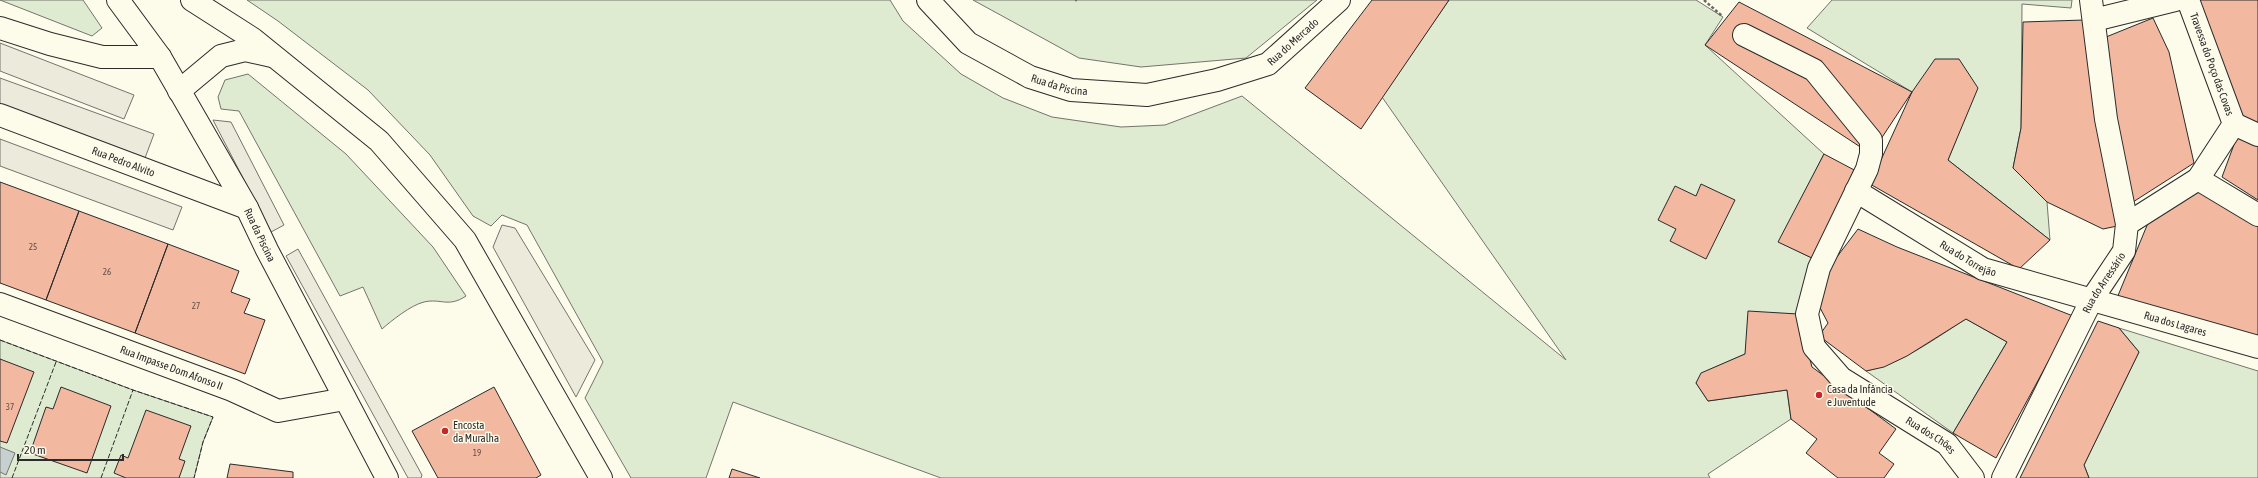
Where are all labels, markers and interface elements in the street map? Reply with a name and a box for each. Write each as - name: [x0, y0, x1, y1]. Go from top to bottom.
- street label: Travessa do Poço das Covas: [2188, 11, 2236, 117]
- street label: Rua do Mercado: [1265, 16, 1321, 68]
- street label: Rua da Piscina: [1030, 72, 1088, 97]
- street label: Rua Pedro Alvito: [90, 144, 157, 179]
- street label: Rua da Piscina: [242, 206, 278, 264]
- street label: Rua do Torrejão: [1938, 238, 1998, 278]
- house number: 25: [29, 242, 37, 252]
- street label: Rua do Arressário: [2080, 250, 2128, 315]
- house number: 26: [103, 267, 111, 277]
- house number: 27: [192, 301, 200, 311]
- street label: Rua dos Lagares: [2143, 309, 2208, 338]
- street label: Rua Impasse Dom Afonso II: [119, 343, 225, 392]
- place label: Casa da Infância e Juventude: [1827, 383, 1893, 408]
- marker: Casa da Infância e Juventude: [1814, 390, 1824, 400]
- house number: 37: [6, 402, 14, 412]
- street label: Rua dos Chões: [1904, 414, 1958, 456]
- place label: Encosta da Muralha: [453, 419, 499, 444]
- marker: Encosta da Muralha: [440, 426, 450, 436]
- scale bar: [18, 436, 123, 462]
- text: 20 m: [24, 443, 46, 457]
- house number: 19: [473, 448, 481, 458]

